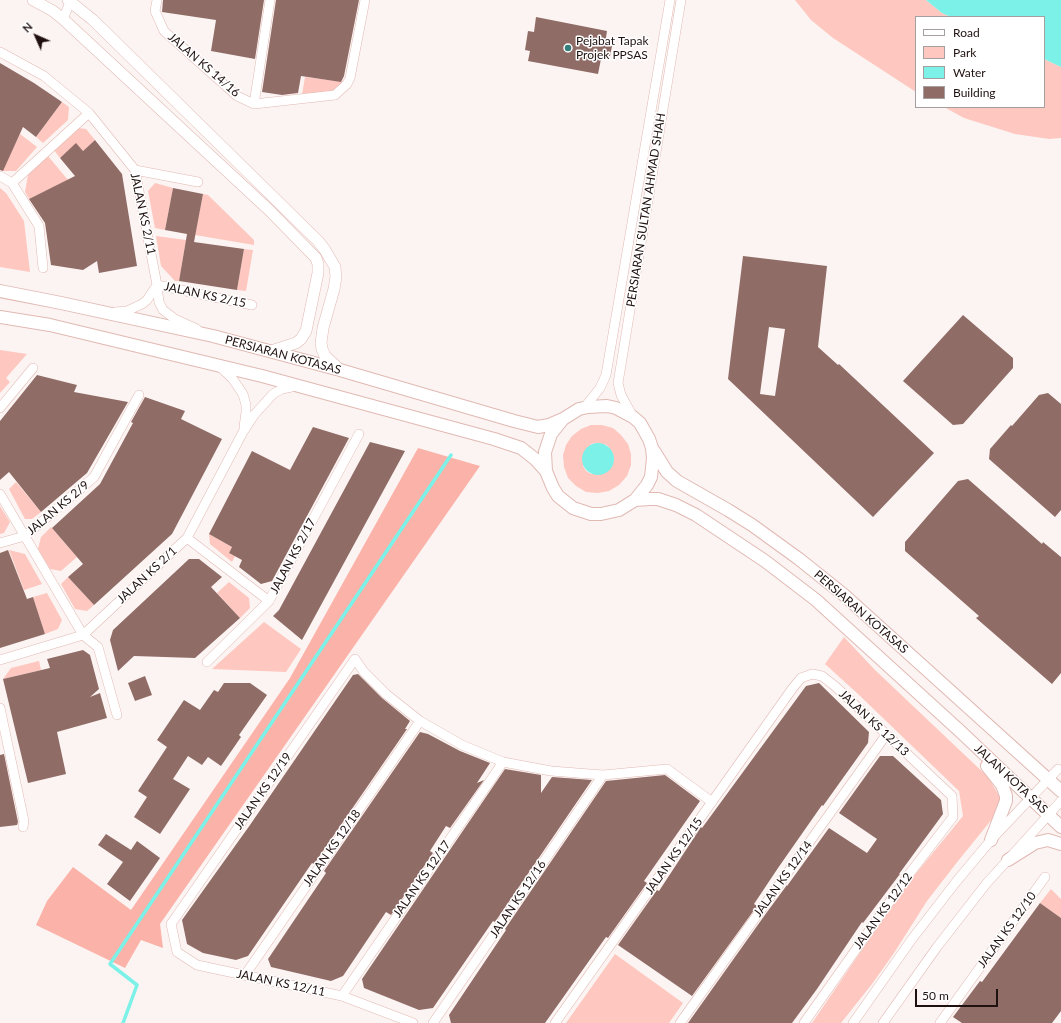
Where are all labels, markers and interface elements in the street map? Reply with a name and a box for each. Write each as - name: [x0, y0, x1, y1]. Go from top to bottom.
- north arrow: [16, 16, 56, 56]
- legend: [915, 16, 1045, 108]
- text: N: [20, 20, 35, 35]
- text: Road: [953, 25, 980, 40]
- street label: JALAN KS 14/16: [165, 30, 243, 100]
- place label: Pejabat Tapak Projek PPSAS: [576, 34, 649, 62]
- marker: Pejabat Tapak Projek PPSAS: [563, 43, 573, 53]
- text: Park: [953, 45, 976, 60]
- text: Water: [953, 65, 986, 80]
- text: Building: [953, 85, 996, 100]
- street label: PERSIARAN SULTAN AHMAD SHAH: [624, 112, 668, 308]
- street label: JALAN KS 2/11: [127, 172, 159, 256]
- street label: JALAN KS 2/15: [163, 279, 247, 311]
- street label: PERSIARAN KOTASAS: [223, 333, 343, 377]
- street label: JALAN KS 2/9: [24, 478, 92, 538]
- street label: JALAN KS 2/17: [267, 516, 319, 596]
- street label: JALAN KS 2/1: [114, 544, 180, 606]
- street label: PERSIARAN KOTASAS: [811, 567, 911, 657]
- street label: JALAN KS 12/13: [836, 687, 912, 759]
- street label: JALAN KOTA SAS: [971, 741, 1051, 817]
- street label: JALAN KS 12/19: [231, 750, 295, 832]
- street label: JALAN KS 12/18: [300, 807, 364, 889]
- street label: JALAN KS 12/15: [642, 815, 706, 897]
- street label: JALAN KS 12/17: [390, 838, 454, 920]
- street label: JALAN KS 12/14: [751, 838, 815, 920]
- street label: JALAN KS 12/16: [487, 858, 549, 940]
- street label: JALAN KS 12/12: [851, 870, 915, 952]
- street label: JALAN KS 12/10: [975, 889, 1039, 971]
- street label: JALAN KS 12/11: [235, 967, 327, 999]
- scale bar: [917, 981, 1000, 1007]
- text: 50 m: [922, 988, 949, 1003]

